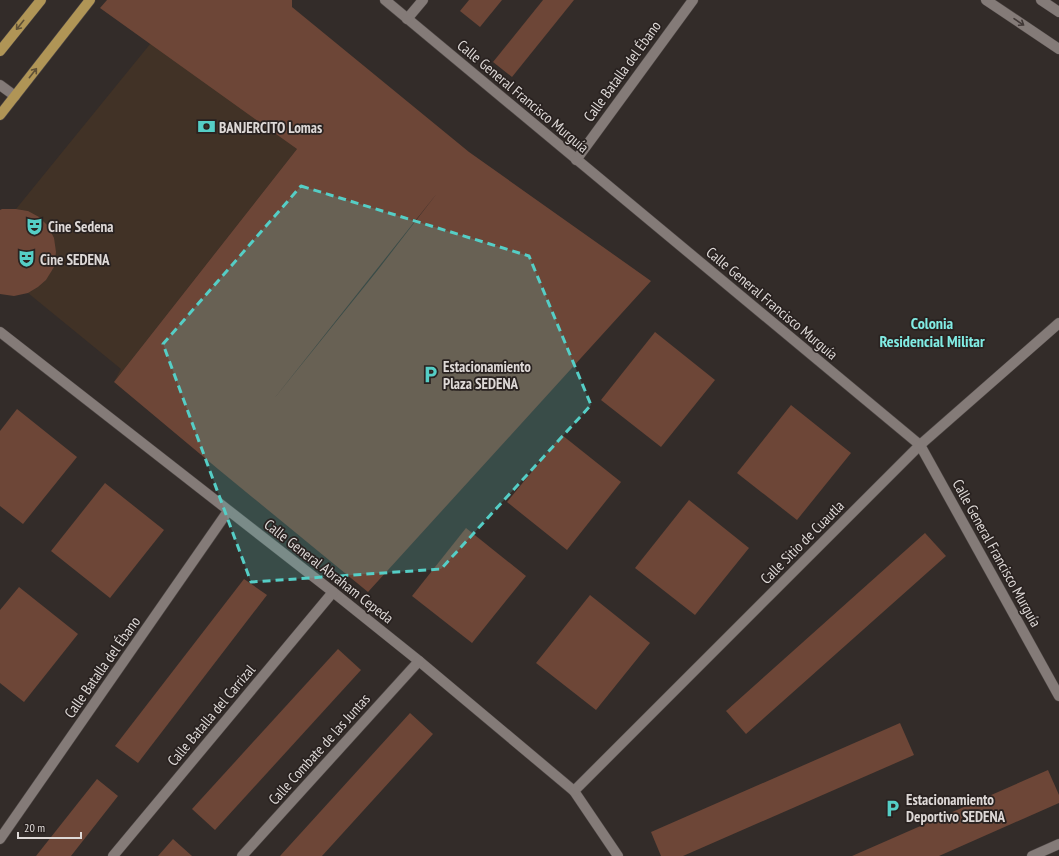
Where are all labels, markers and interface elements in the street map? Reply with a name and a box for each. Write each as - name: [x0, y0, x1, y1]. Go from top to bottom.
- street label: Calle Batalla del Ébano: [579, 17, 665, 125]
- one-way arrow: [1013, 18, 1024, 26]
- one-way arrow: [16, 20, 25, 31]
- street label: Calle General Francisco Murguía: [453, 35, 593, 157]
- one-way arrow: [28, 68, 37, 79]
- bank icon: BANJERCITO Lomas: [196, 117, 216, 137]
- place label: BANJERCITO Lomas: [219, 118, 322, 137]
- theatre icon: Cine Sedena: [25, 216, 45, 236]
- place label: Cine Sedena: [48, 217, 114, 236]
- street label: Calle General Francisco Murguía: [702, 242, 842, 364]
- theatre icon: Cine SEDENA: [17, 249, 37, 269]
- place label: Cine SEDENA: [40, 250, 110, 269]
- district label: Colonia Residencial Militar: [879, 313, 985, 351]
- place label: Estacionamiento Plaza SEDENA: [443, 357, 531, 393]
- parking icon: Estacionamiento Plaza SEDENA: [420, 365, 440, 385]
- street label: Calle General Francisco Murguía: [948, 476, 1046, 630]
- street label: Calle Sitio de Cuautla: [756, 496, 848, 588]
- street label: Calle General Abraham Cepeda: [261, 515, 397, 627]
- street label: Calle Batalla del Ébano: [60, 612, 144, 722]
- street label: Calle Batalla del Carrizal: [163, 660, 259, 770]
- street label: Calle Combate de las Juntas: [264, 689, 374, 809]
- place label: Estacionamiento Deportivo SEDENA: [906, 790, 1006, 826]
- parking icon: Estacionamiento Deportivo SEDENA: [883, 798, 903, 818]
- scale bar: [18, 814, 81, 840]
- text: 20 m: [24, 820, 45, 835]

